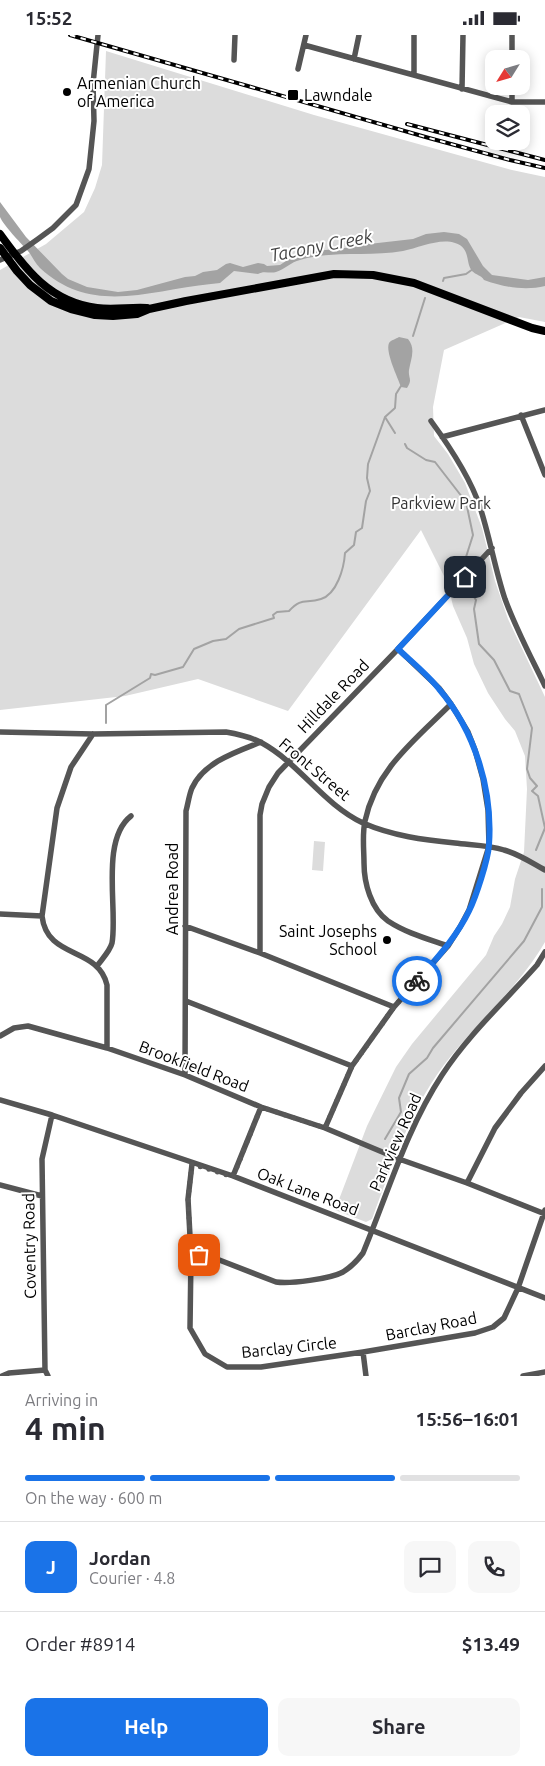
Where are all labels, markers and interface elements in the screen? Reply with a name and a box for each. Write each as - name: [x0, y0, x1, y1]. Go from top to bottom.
- text: 15:52: [25, 7, 73, 29]
- north arrow: [485, 50, 530, 95]
- map controls: [485, 50, 530, 150]
- place label: Armenian Church of America: [77, 74, 201, 110]
- marker: Armenian Church of America: [61, 86, 73, 98]
- place label: Lawndale: [304, 86, 373, 104]
- marker: Lawndale: [286, 88, 300, 102]
- button: layers: [485, 105, 530, 150]
- water label: Tacony Creek: [268, 225, 375, 265]
- park label: Parkview Park: [391, 494, 491, 512]
- pin: [444, 556, 486, 598]
- icon: home: [451, 563, 479, 591]
- street label: Hilldale Road: [294, 656, 372, 736]
- street label: Front Street: [276, 734, 355, 804]
- street label: Andrea Road: [163, 843, 181, 935]
- place label: Saint Josephs School: [279, 922, 377, 958]
- marker: Saint Josephs School: [381, 934, 393, 946]
- courier: [392, 956, 442, 1006]
- icon: bike: [403, 967, 431, 995]
- street label: Brookfield Road: [137, 1037, 251, 1095]
- street label: Parkview Road: [365, 1090, 425, 1194]
- street label: Oak Lane Road: [255, 1163, 361, 1219]
- street label: Coventry Road: [19, 1193, 39, 1299]
- pin: [178, 1234, 220, 1276]
- icon: bag: [185, 1241, 213, 1269]
- street label: Barclay Road: [384, 1308, 478, 1344]
- street label: Barclay Circle: [240, 1333, 338, 1361]
- text: Arriving in: [25, 1391, 98, 1409]
- text: 15:56–16:01: [415, 1408, 520, 1430]
- text: 4 min: [25, 1410, 106, 1446]
- text: On the way · 600 m: [25, 1489, 162, 1507]
- button: chat: [404, 1541, 456, 1593]
- button: phone: [468, 1541, 520, 1593]
- text: Jordan: [89, 1547, 151, 1569]
- text: J: [46, 1556, 56, 1578]
- text: Courier · 4.8: [89, 1569, 175, 1587]
- text: Order #8914: [25, 1633, 135, 1655]
- text: $13.49: [462, 1633, 520, 1655]
- button: Help: [25, 1698, 268, 1756]
- button: Share: [278, 1698, 520, 1756]

